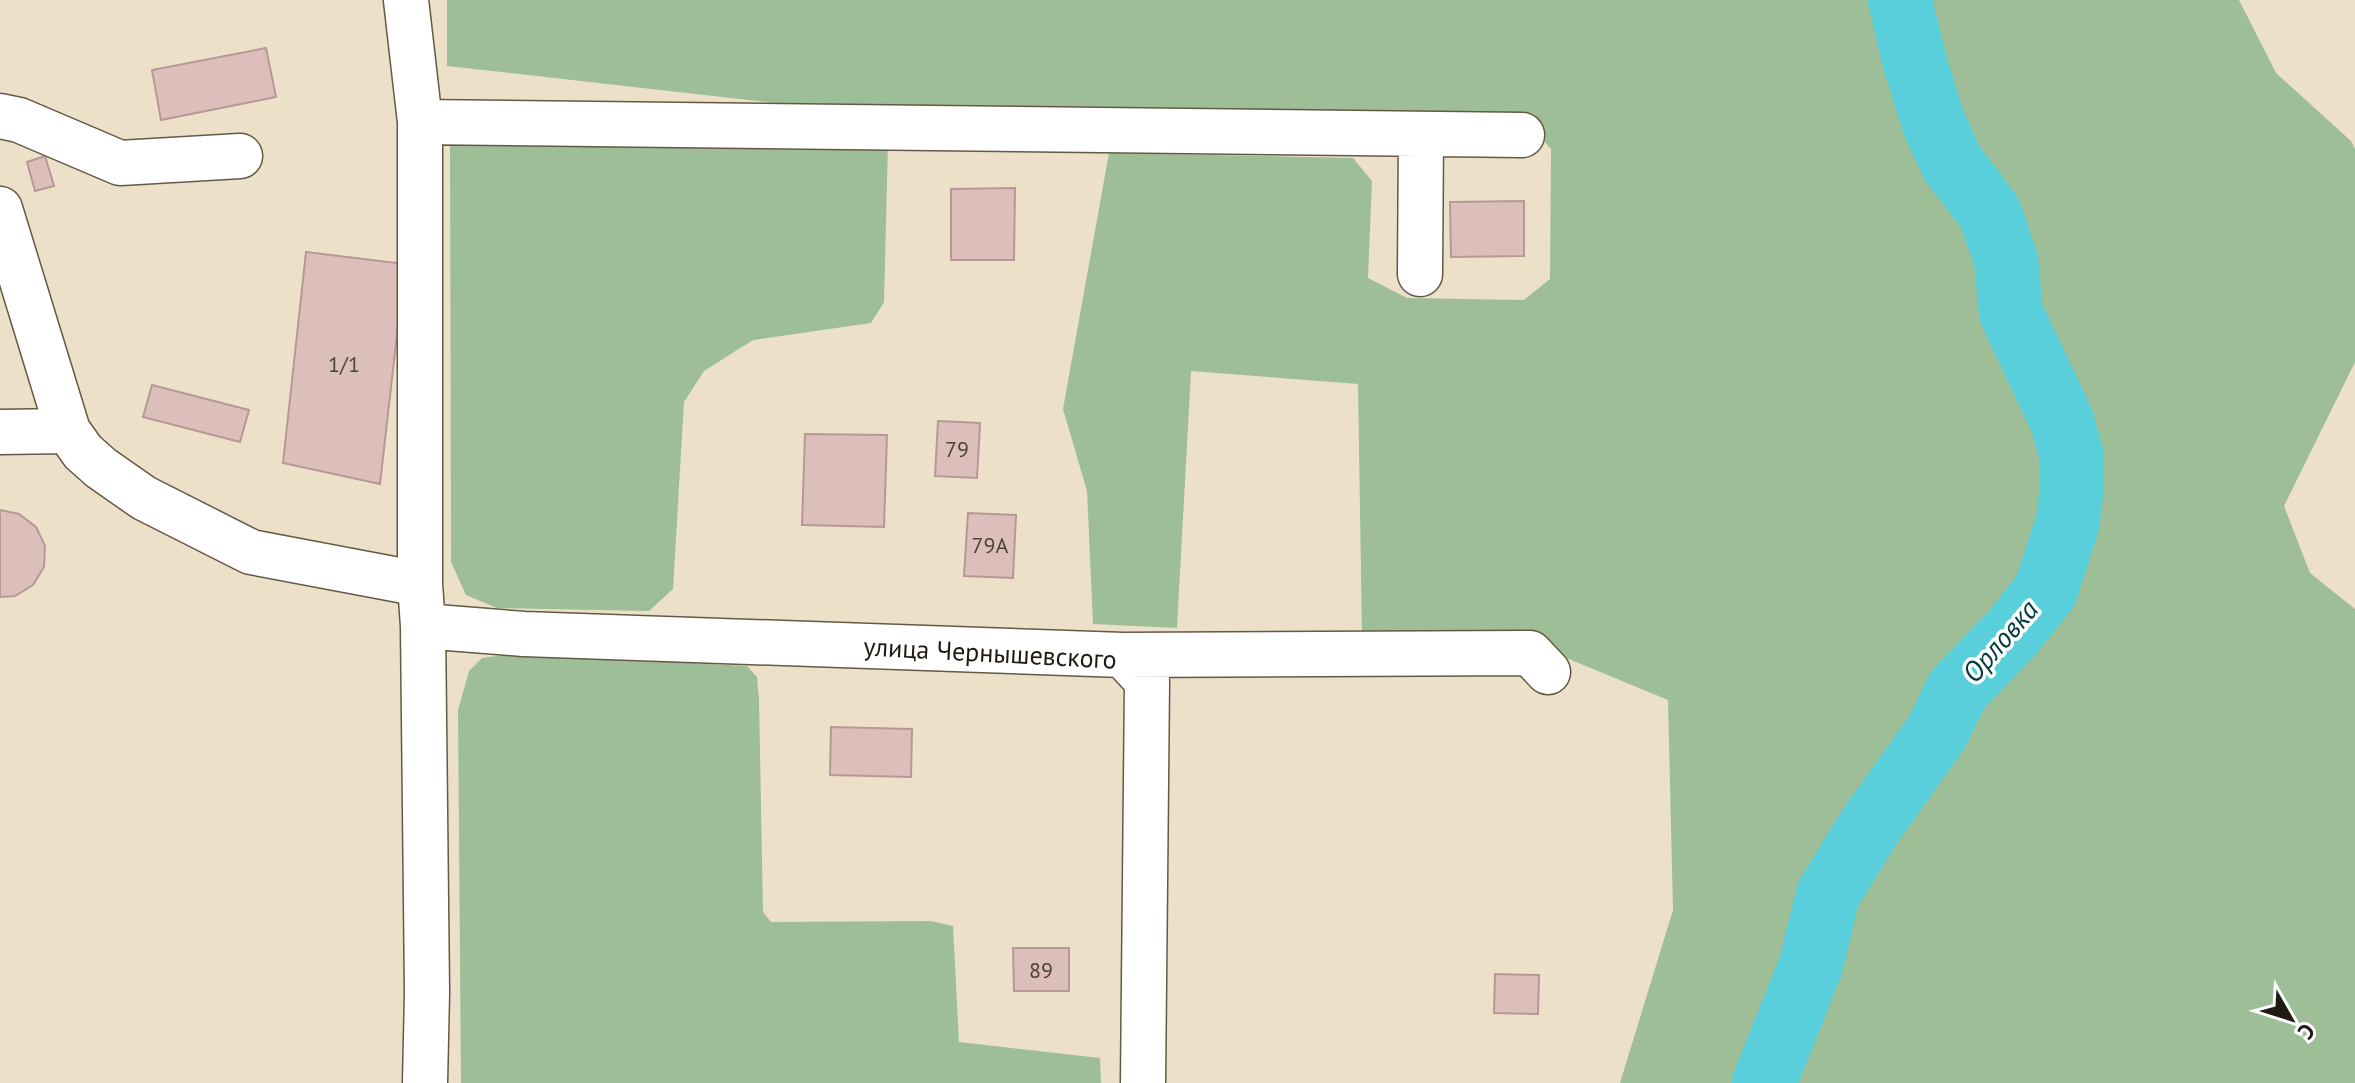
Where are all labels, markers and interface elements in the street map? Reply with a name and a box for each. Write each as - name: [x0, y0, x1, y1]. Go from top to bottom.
- house number: 1/1: [328, 350, 360, 378]
- house number: 79: [945, 435, 969, 463]
- house number: 79А: [972, 531, 1009, 559]
- water label: Орловка: [1953, 591, 2046, 690]
- street label: улица Чернышевского: [863, 629, 1117, 676]
- house number: 89: [1029, 956, 1053, 984]
- north arrow: [2251, 979, 2331, 1059]
- text: С: [2292, 1018, 2321, 1045]

